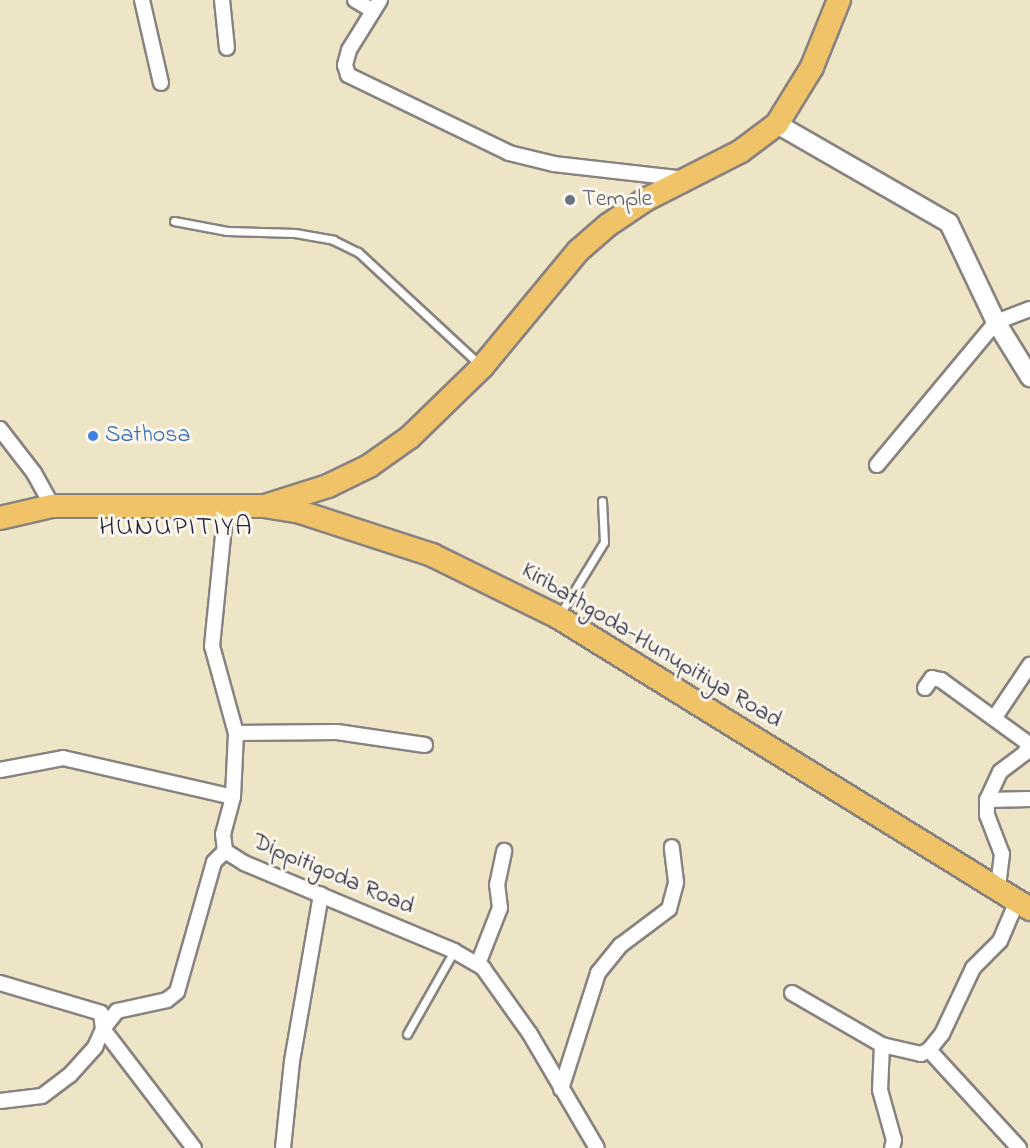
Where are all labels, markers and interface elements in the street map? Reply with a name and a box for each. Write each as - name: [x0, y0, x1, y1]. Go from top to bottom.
- place label: Temple: [582, 186, 652, 214]
- marker: Temple: [563, 193, 577, 207]
- place label: Sathosa: [105, 422, 190, 450]
- marker: Sathosa: [86, 429, 100, 443]
- district label: HUNUPITIYA: [99, 512, 253, 544]
- street label: Kiribathgoda-Hunupitiya Road: [515, 557, 787, 735]
- street label: Dippitigoda Road: [248, 828, 418, 922]

